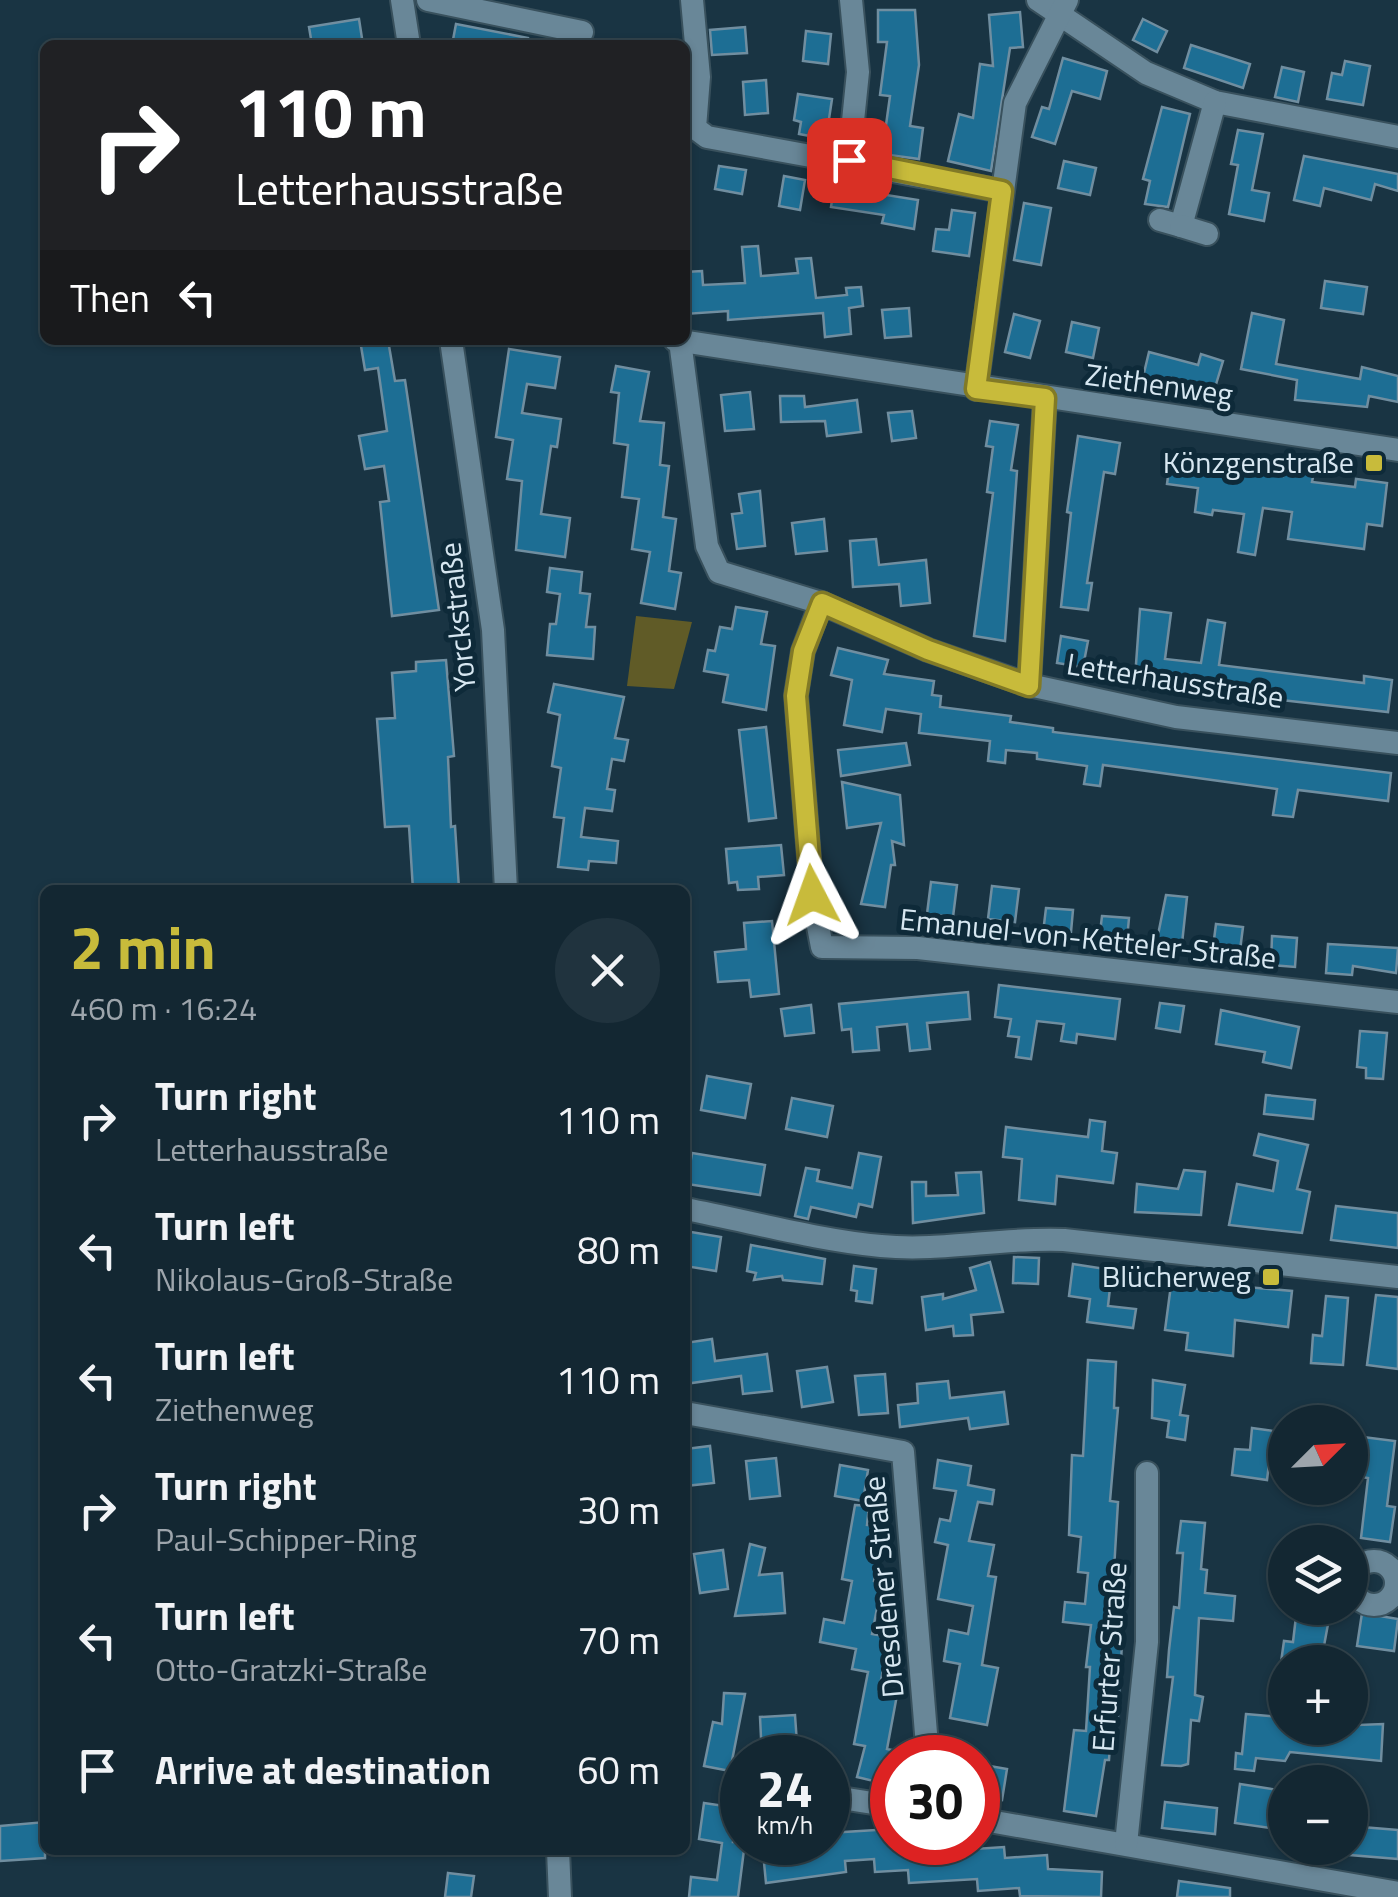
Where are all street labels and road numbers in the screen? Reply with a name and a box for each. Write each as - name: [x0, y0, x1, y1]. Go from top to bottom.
- street label: Ziethenweg: [1082, 351, 1236, 417]
- street label: Yorckstraße: [426, 540, 488, 694]
- street label: Letterhausstraße: [1063, 640, 1287, 720]
- street label: Emanuel-von-Ketteler-Straße: [898, 895, 1279, 981]
- street label: Dresdener Straße: [850, 1474, 916, 1700]
- street label: Erfurter Straße: [1079, 1560, 1139, 1753]

